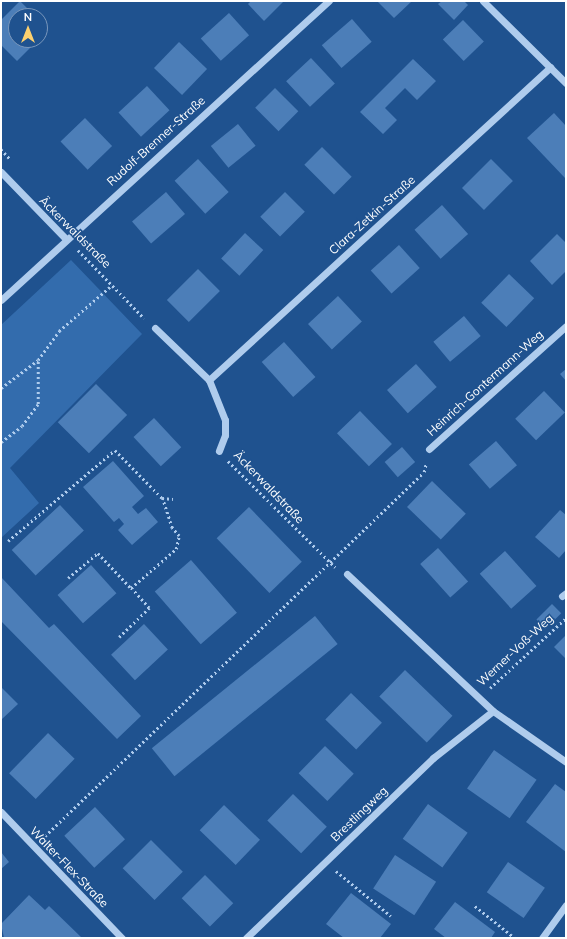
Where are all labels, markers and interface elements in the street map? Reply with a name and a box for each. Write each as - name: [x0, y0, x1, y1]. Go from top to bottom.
- north arrow: [8, 8, 48, 48]
- text: N: [24, 10, 32, 24]
- street label: Rudolf-Brenner-Straße: [104, 93, 208, 189]
- street label: Clara-Zetkin-Straße: [326, 173, 418, 257]
- street label: Äckerwaldstraße: [36, 193, 114, 271]
- street label: Heinrich-Gontermann-Weg: [424, 327, 546, 439]
- street label: Äckerwaldstraße: [231, 448, 307, 526]
- street label: Werner-Voß-Weg: [474, 611, 556, 689]
- street label: Brestlingweg: [328, 783, 390, 845]
- street label: Walter-Flex-Straße: [27, 824, 111, 910]

